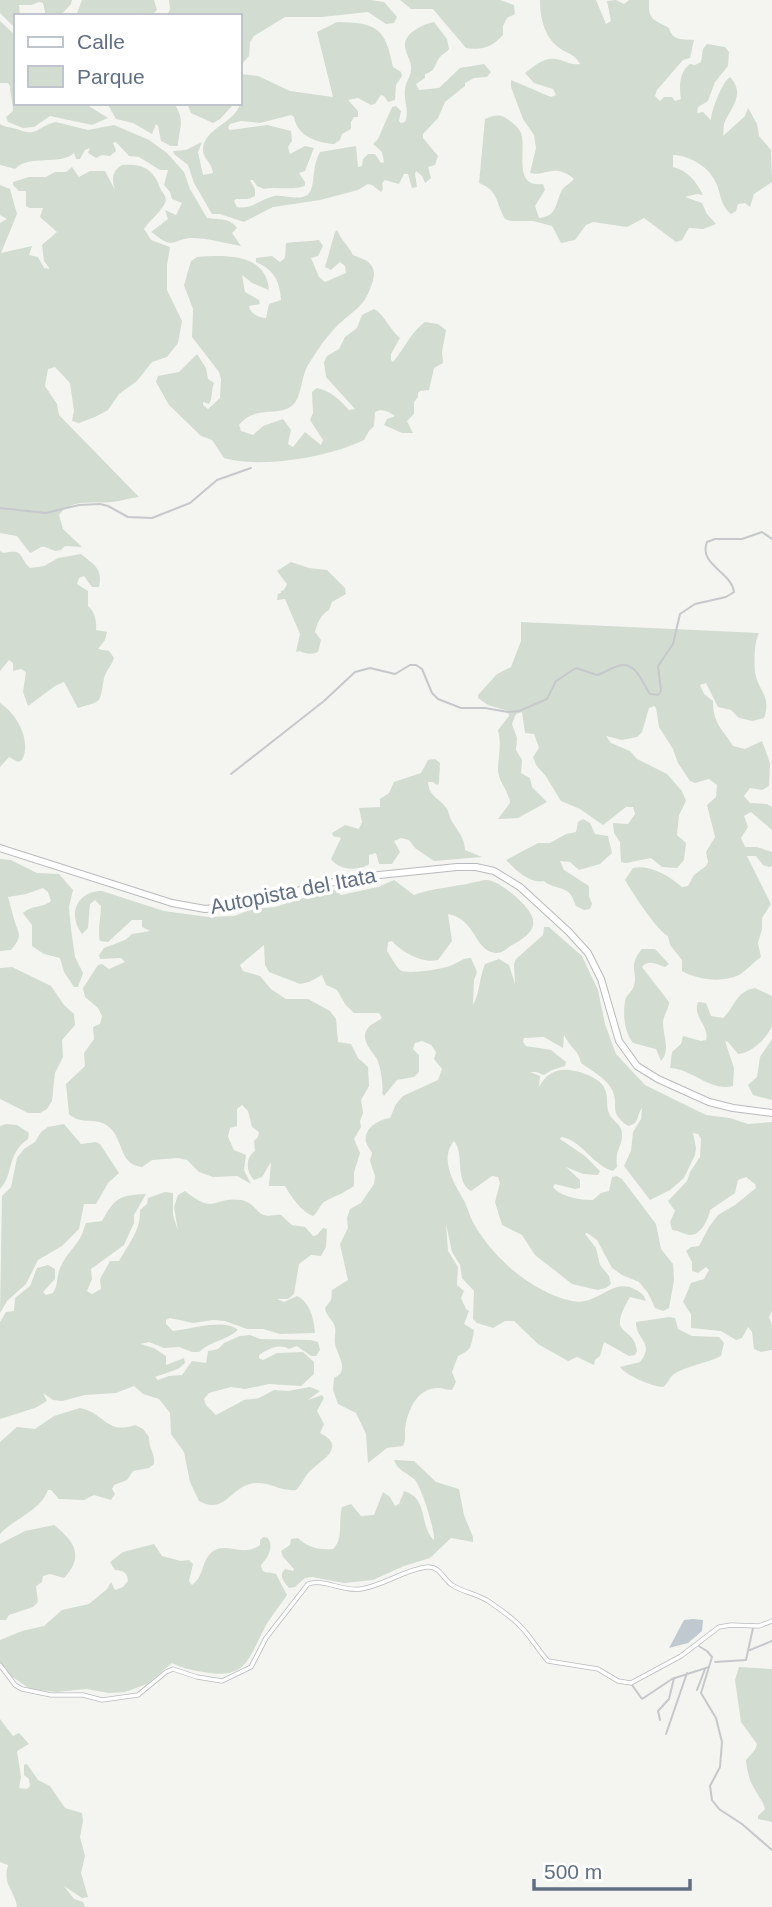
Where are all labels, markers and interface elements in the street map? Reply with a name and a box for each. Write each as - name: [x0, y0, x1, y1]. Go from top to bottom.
- legend: [14, 14, 242, 105]
- text: Calle: [77, 30, 125, 53]
- text: Parque: [77, 65, 145, 88]
- street label: Autopista del Itata: [208, 863, 378, 918]
- scale bar: [534, 1848, 690, 1892]
- text: 500 m: [544, 1860, 602, 1883]

